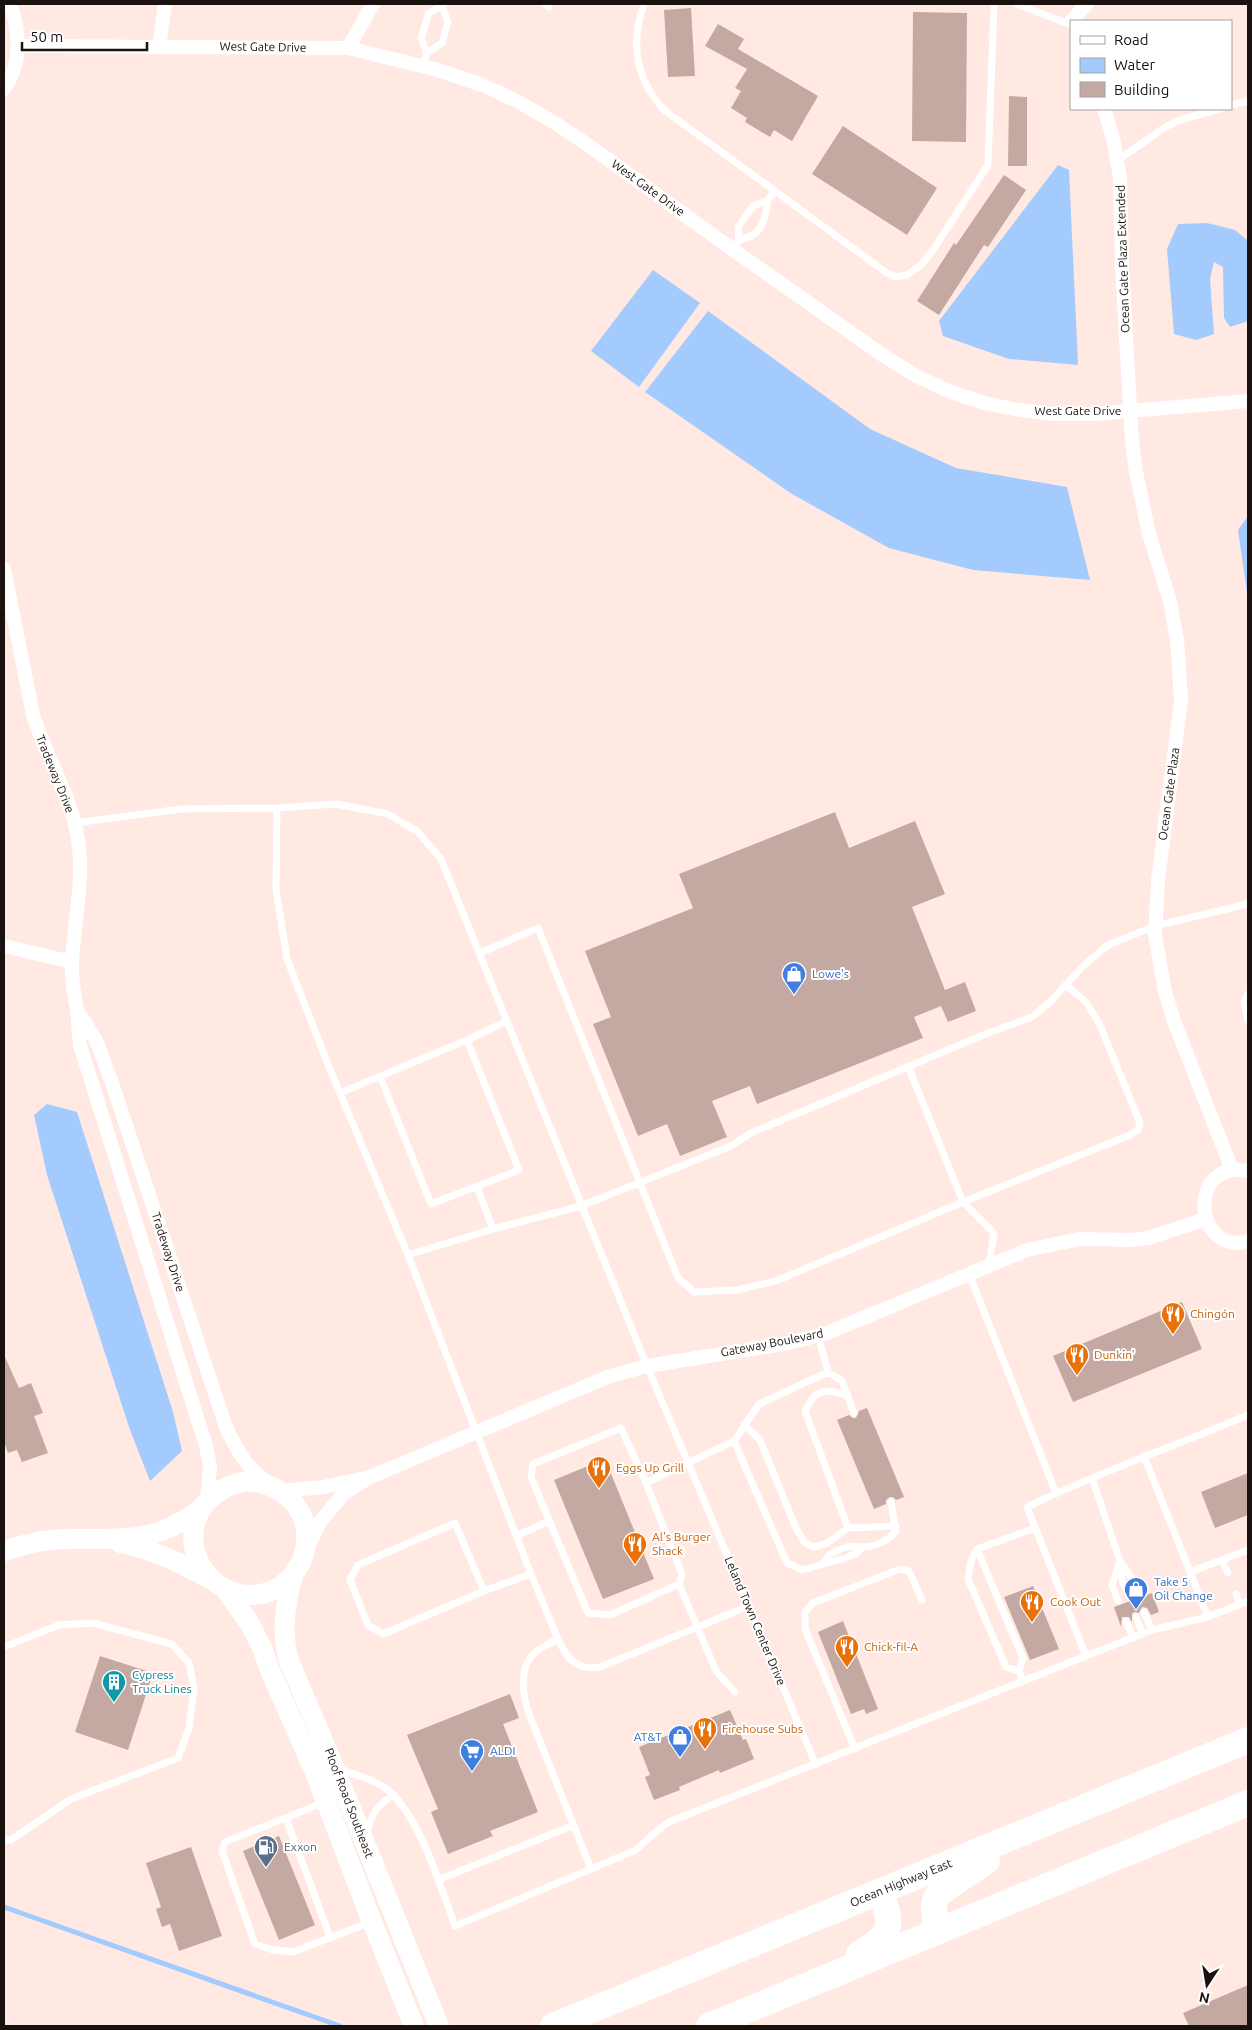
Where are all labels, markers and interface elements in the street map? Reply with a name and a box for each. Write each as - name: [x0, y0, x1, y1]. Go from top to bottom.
- scale bar: [22, 20, 148, 52]
- legend: [1070, 20, 1232, 110]
- text: 50 m: [30, 28, 63, 45]
- text: Road: [1114, 31, 1149, 48]
- street label: West Gate Drive: [220, 39, 307, 54]
- text: Water: [1114, 56, 1155, 73]
- text: Building: [1114, 81, 1169, 98]
- street label: West Gate Drive: [609, 157, 687, 218]
- street label: Ocean Gate Plaza Extended: [1113, 185, 1132, 333]
- street label: West Gate Drive: [1035, 404, 1121, 417]
- street label: Tradeway Drive: [34, 733, 77, 815]
- street label: Ocean Gate Plaza: [1156, 747, 1181, 841]
- shop icon: Lowe's: [781, 961, 807, 995]
- place label: Lowe's: [812, 967, 849, 980]
- street label: Tradeway Drive: [149, 1210, 187, 1293]
- restaurant icon: Chingón: [1160, 1301, 1186, 1335]
- place label: Chingón: [1190, 1307, 1235, 1320]
- street label: Gateway Boulevard: [719, 1326, 824, 1359]
- restaurant icon: Dunkin': [1064, 1342, 1090, 1376]
- place label: Dunkin': [1094, 1348, 1135, 1361]
- restaurant icon: Eggs Up Grill: [586, 1455, 612, 1489]
- place label: Eggs Up Grill: [616, 1461, 684, 1474]
- place label: Al's Burger Shack: [652, 1530, 711, 1557]
- restaurant icon: Al's Burger Shack: [622, 1531, 648, 1565]
- street label: Leland Town Center Drive: [722, 1555, 789, 1687]
- place label: Take 5 Oil Change: [1154, 1575, 1213, 1602]
- shop icon: Take 5 Oil Change: [1123, 1576, 1149, 1610]
- restaurant icon: Cook Out: [1019, 1589, 1045, 1623]
- place label: Cook Out: [1050, 1595, 1101, 1608]
- restaurant icon: Chick-fil-A: [834, 1634, 860, 1668]
- place label: Chick-fil-A: [864, 1640, 918, 1653]
- place label: Cypress Truck Lines: [132, 1668, 192, 1695]
- building icon: Cypress Truck Lines: [101, 1669, 127, 1703]
- restaurant icon: Firehouse Subs: [692, 1716, 718, 1750]
- place label: Firehouse Subs: [722, 1722, 803, 1735]
- shop icon: AT&T: [667, 1724, 693, 1758]
- place label: AT&T: [634, 1730, 662, 1743]
- supermarket icon: ALDI: [459, 1738, 485, 1772]
- place label: ALDI: [490, 1744, 515, 1757]
- street label: Ploof Road Southeast: [323, 1746, 377, 1860]
- fuel station icon: Exxon: [253, 1834, 279, 1868]
- place label: Exxon: [284, 1840, 317, 1853]
- street label: Ocean Highway East: [848, 1856, 954, 1909]
- north arrow: [1182, 1960, 1232, 2010]
- text: N: [1198, 1989, 1211, 2007]

